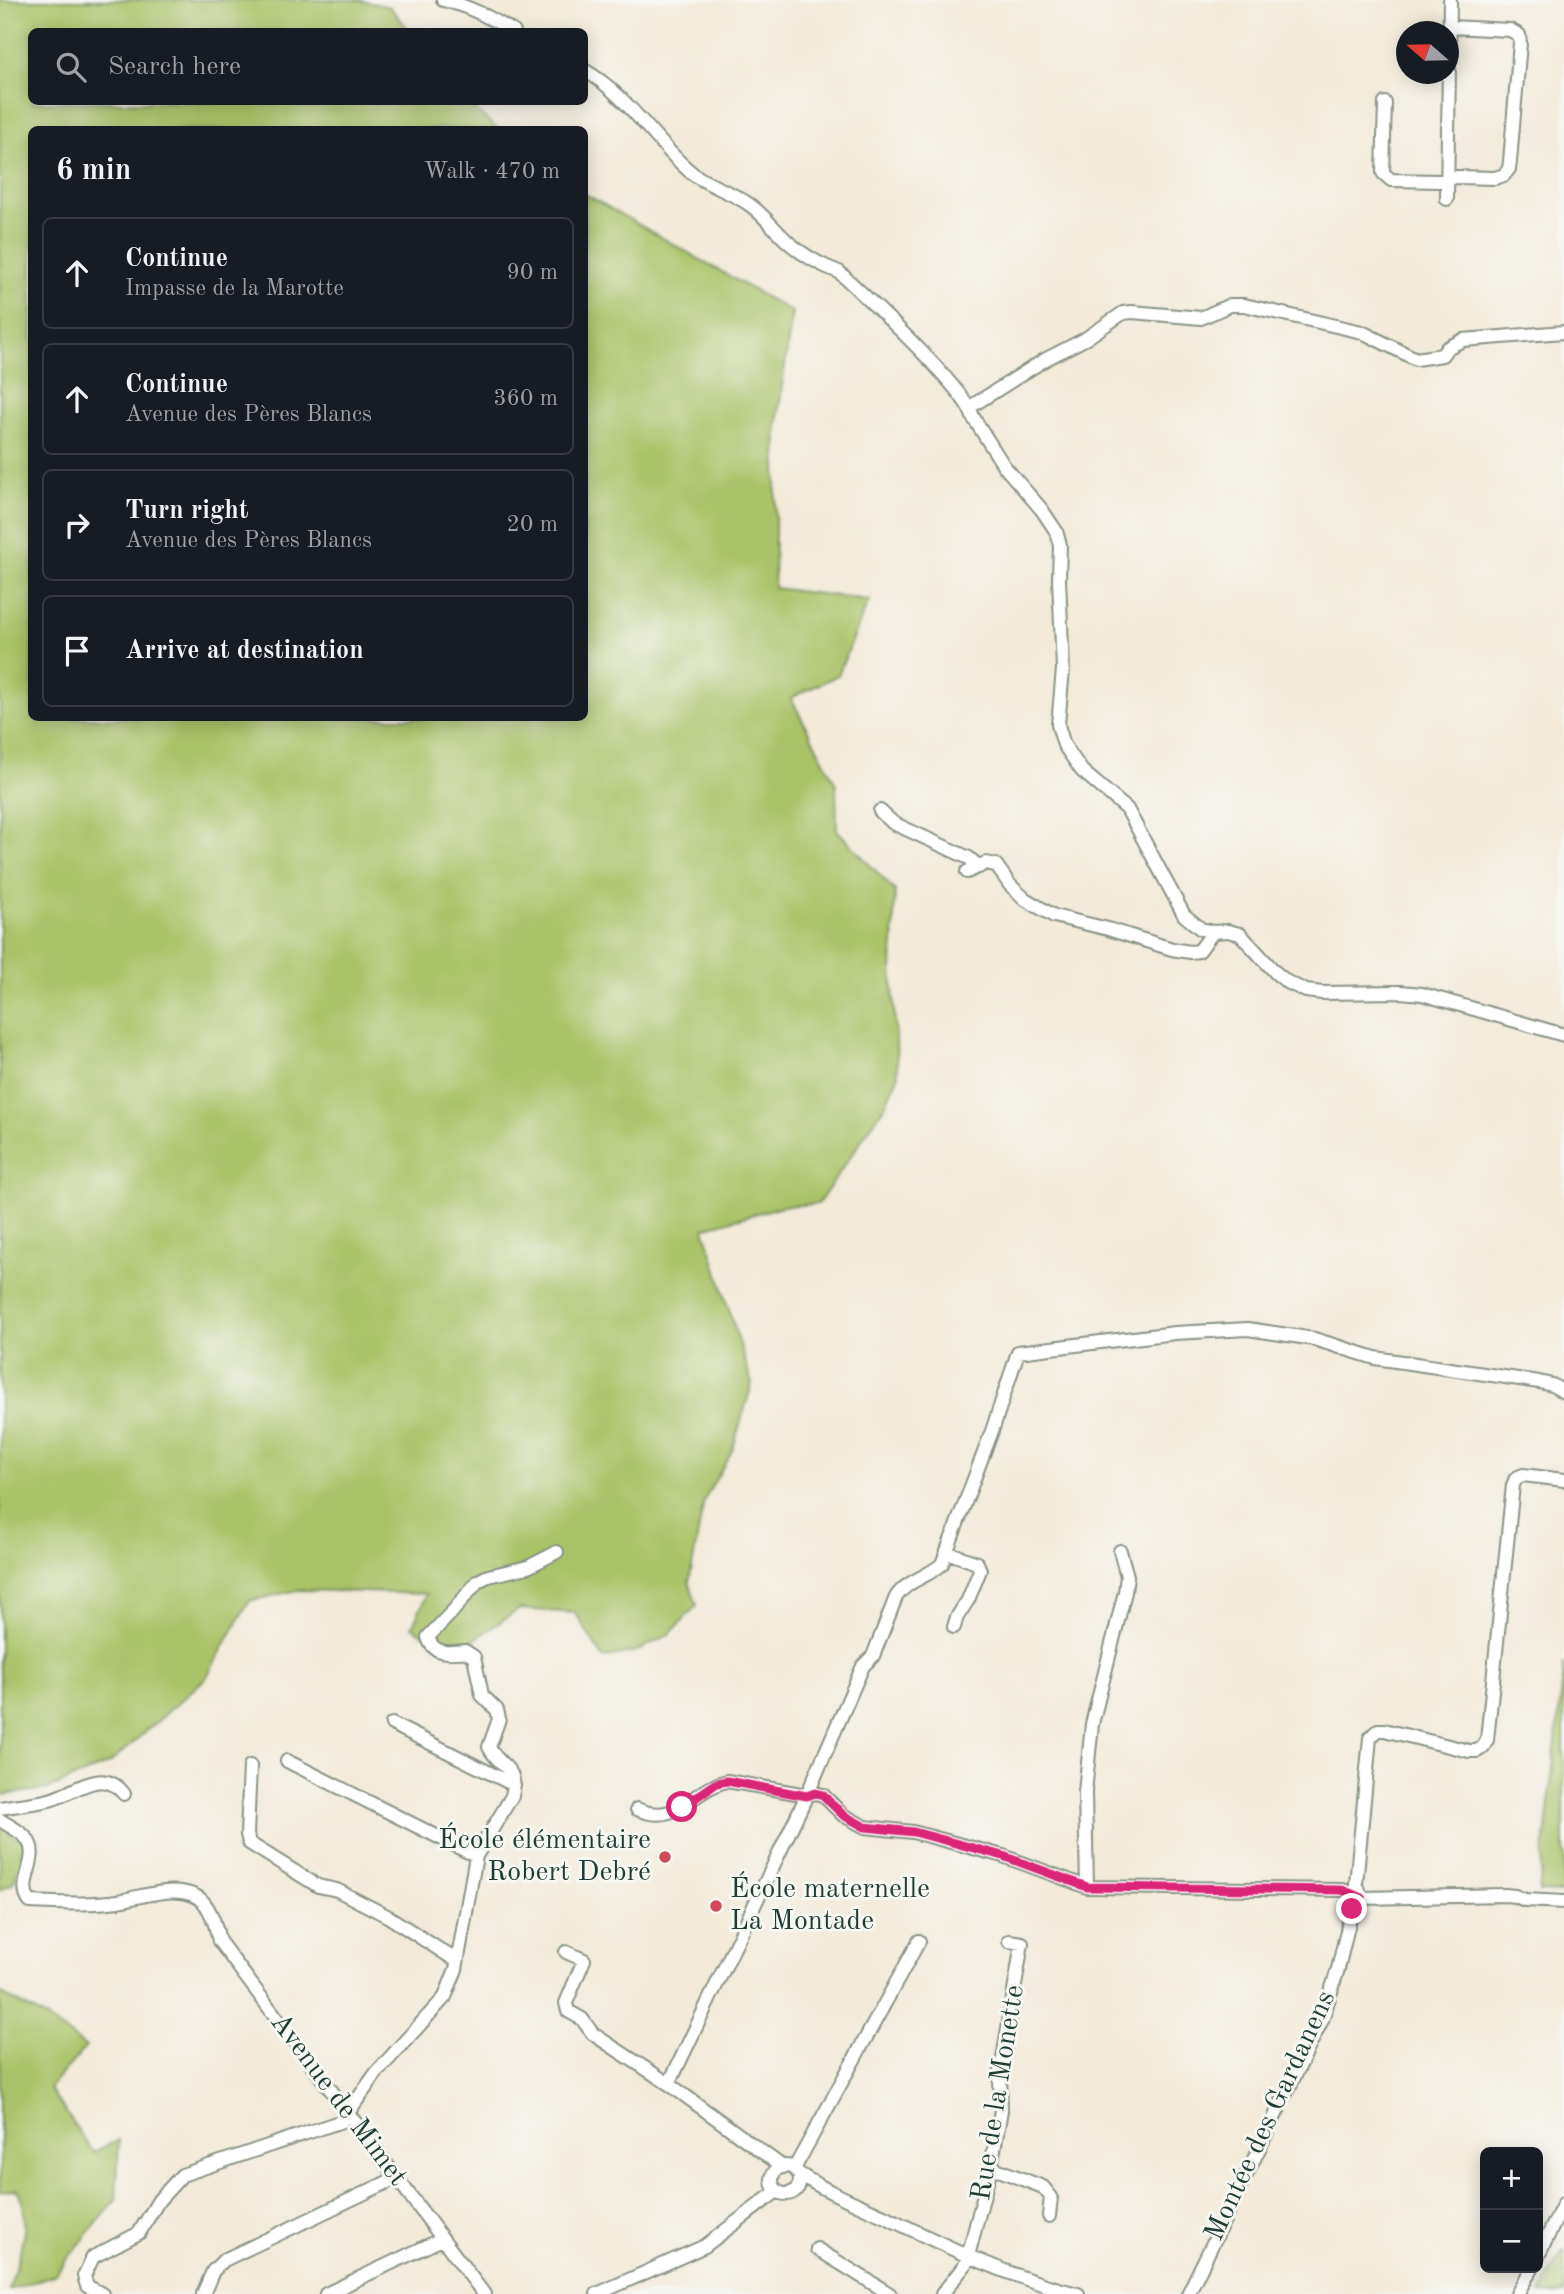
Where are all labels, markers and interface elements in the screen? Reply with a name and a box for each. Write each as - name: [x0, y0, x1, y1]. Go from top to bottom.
- north arrow: [1396, 21, 1459, 84]
- search box: [28, 28, 588, 105]
- icon: search: [52, 48, 90, 86]
- text: Search here: [108, 54, 241, 80]
- text: 6 min: [56, 156, 131, 186]
- text: Walk · 470 m: [424, 160, 560, 183]
- text: Continue: [125, 246, 228, 272]
- icon: ahead: [58, 254, 96, 292]
- text: 90 m: [507, 261, 558, 284]
- text: Impasse de la Marotte: [125, 277, 344, 300]
- text: Continue: [125, 372, 228, 398]
- icon: ahead: [58, 380, 96, 418]
- text: 360 m: [493, 387, 558, 410]
- text: Avenue des Pères Blancs: [125, 403, 372, 426]
- text: Turn right: [125, 498, 248, 524]
- icon: right: [58, 506, 96, 544]
- text: 20 m: [507, 513, 558, 536]
- text: Avenue des Pères Blancs: [125, 529, 372, 552]
- icon: arrive: [58, 632, 96, 670]
- text: Arrive at destination: [125, 638, 364, 664]
- route start: [666, 1791, 697, 1822]
- place label: École élémentaire Robert Debré: [438, 1822, 651, 1887]
- marker: École élémentaire Robert Debré: [657, 1849, 673, 1865]
- place label: École maternelle La Montade: [730, 1871, 930, 1936]
- route end: [1336, 1893, 1367, 1924]
- marker: École maternelle La Montade: [708, 1898, 724, 1914]
- street label: Rue de la Monette: [968, 1983, 1030, 2203]
- street label: Montée des Gardanens: [1201, 1987, 1341, 2245]
- street label: Avenue de Mimet: [264, 2008, 412, 2192]
- map controls: [1480, 2147, 1543, 2273]
- button: +: [1480, 2147, 1543, 2210]
- button: −: [1480, 2210, 1543, 2273]

